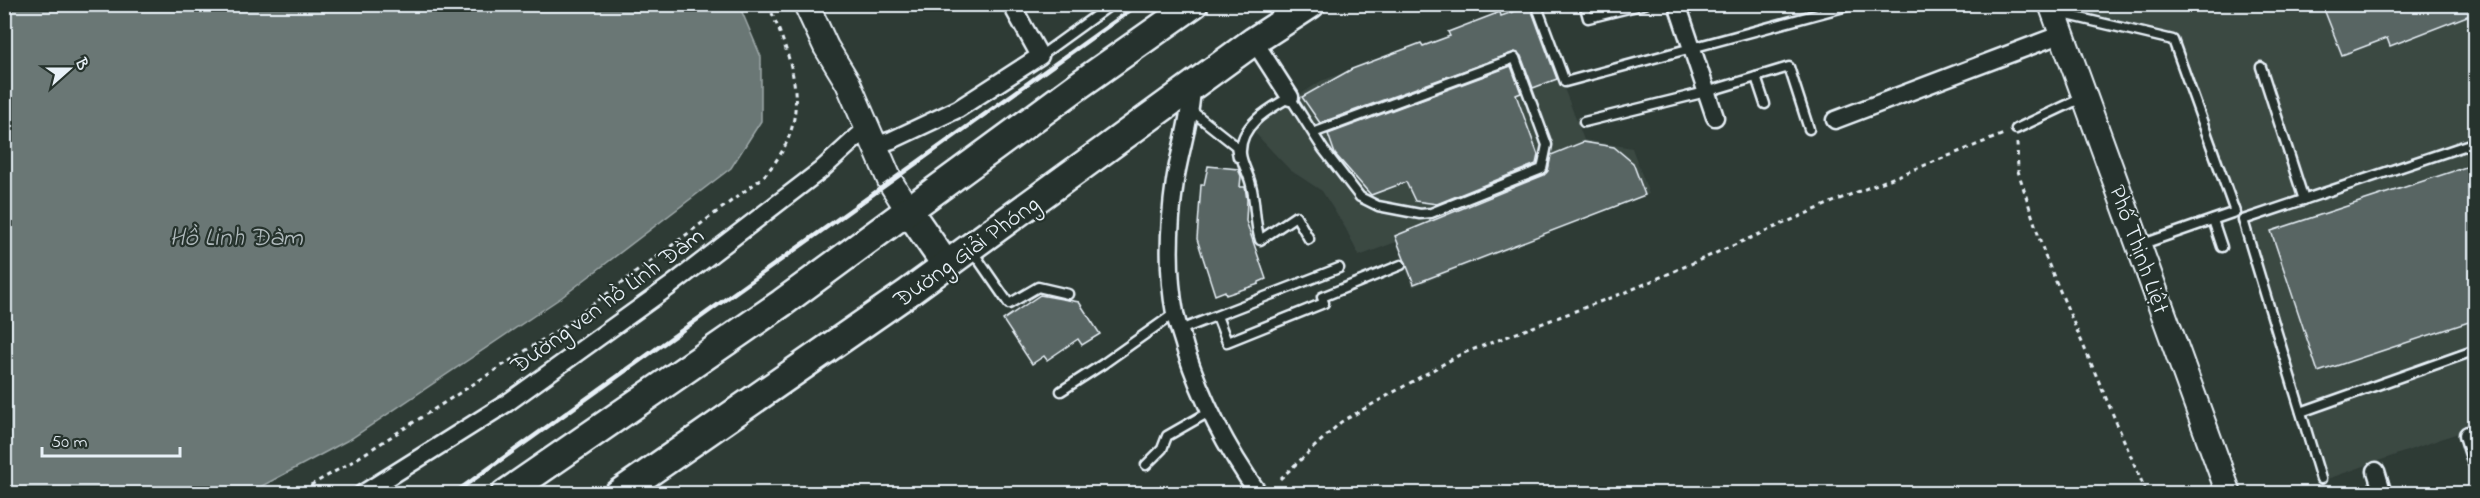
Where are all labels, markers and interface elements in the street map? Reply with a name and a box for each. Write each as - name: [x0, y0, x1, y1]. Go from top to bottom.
- north arrow: [39, 39, 99, 99]
- text: B: [68, 54, 94, 74]
- street label: Phố Thịnh Liệt: [2098, 181, 2177, 319]
- street label: Đường Giải Phóng: [886, 188, 1048, 319]
- water label: Hồ Linh Đàm: [169, 220, 304, 258]
- street label: Đường ven hồ Linh Đàm: [504, 220, 712, 385]
- scale bar: [42, 420, 180, 458]
- text: 50 m: [51, 430, 88, 456]

